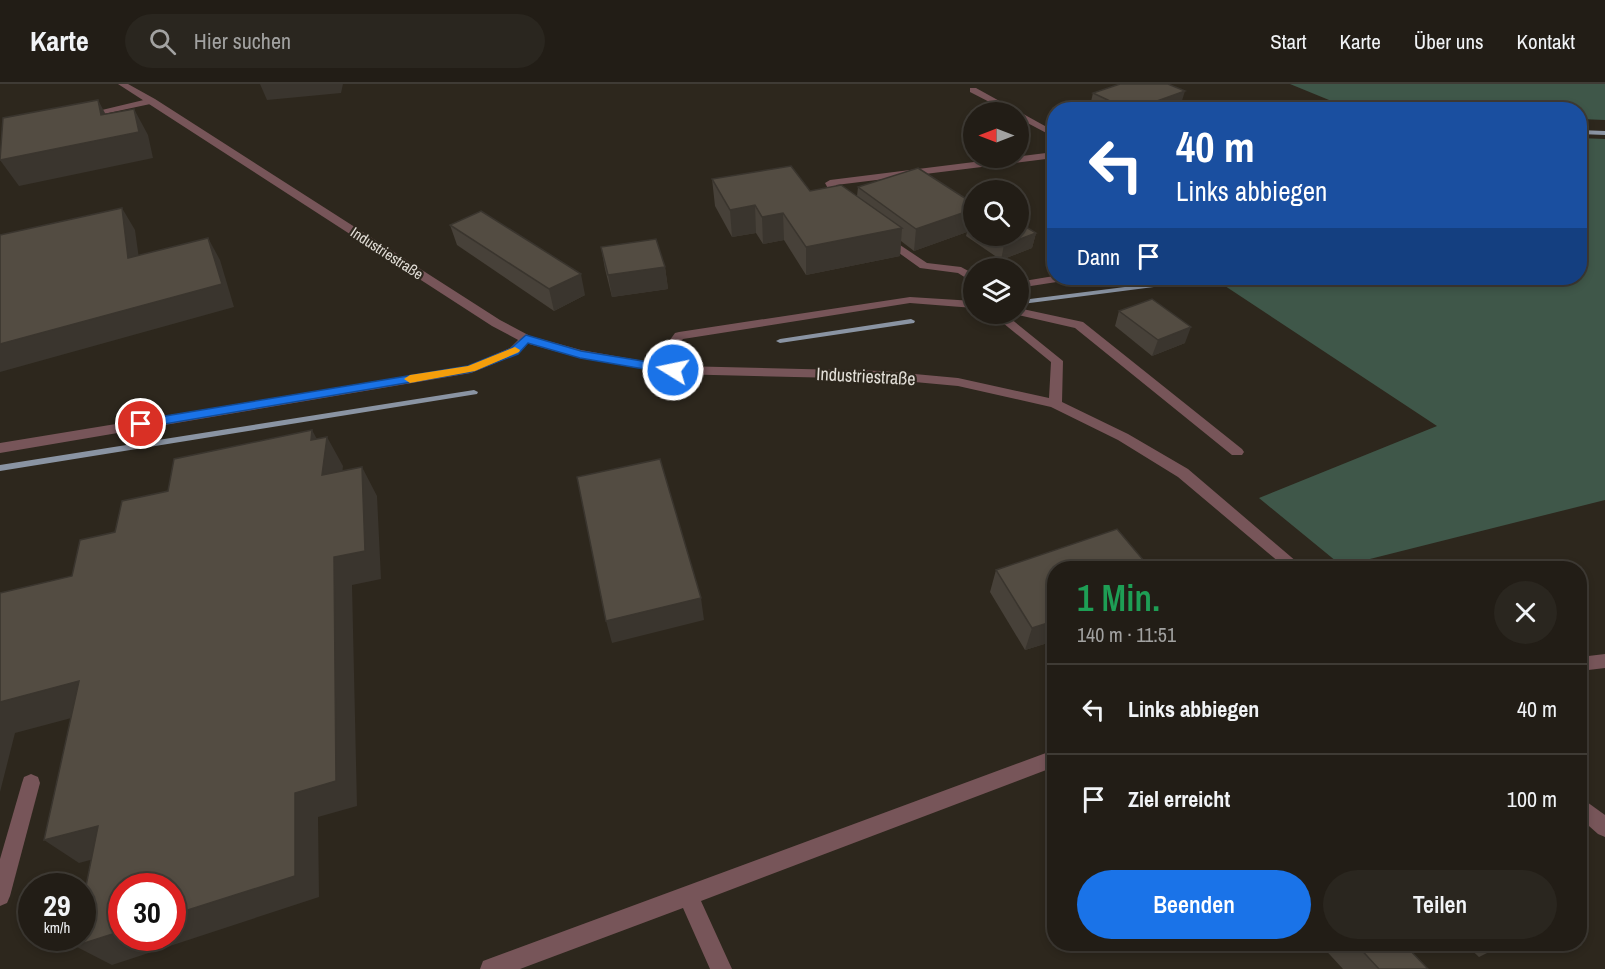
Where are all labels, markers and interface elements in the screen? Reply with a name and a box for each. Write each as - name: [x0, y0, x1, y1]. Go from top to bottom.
- search box: [125, 14, 545, 68]
- text: Karte: [30, 22, 89, 60]
- icon: search: [146, 25, 179, 58]
- text: Hier suchen: [194, 26, 291, 56]
- text: Start: [1270, 27, 1307, 56]
- text: Karte: [1340, 27, 1381, 56]
- text: Über uns: [1414, 27, 1484, 56]
- text: Kontakt: [1517, 27, 1575, 56]
- north arrow: [963, 102, 1029, 168]
- map controls: [963, 102, 1029, 324]
- text: 40 m: [1176, 119, 1255, 175]
- icon: left: [1077, 126, 1155, 204]
- text: Links abbiegen: [1176, 173, 1327, 209]
- button: search: [963, 180, 1029, 246]
- street label: Industriestraße: [347, 222, 428, 284]
- icon: arrive: [1132, 240, 1165, 273]
- text: Dann: [1077, 242, 1120, 272]
- button: layers: [963, 258, 1029, 324]
- position arrow: [641, 338, 705, 402]
- street label: Industriestraße: [816, 361, 916, 391]
- pin: [115, 398, 166, 449]
- icon: arrive: [124, 407, 157, 440]
- text: 1 Min.: [1077, 574, 1160, 622]
- button: close: [1494, 581, 1557, 644]
- text: 140 m · 11:51: [1077, 621, 1176, 648]
- icon: left: [1077, 693, 1110, 726]
- text: Links abbiegen: [1128, 694, 1259, 724]
- text: 40 m: [1517, 694, 1557, 724]
- icon: arrive: [1077, 783, 1110, 816]
- text: Ziel erreicht: [1128, 784, 1230, 814]
- text: 100 m: [1507, 784, 1557, 814]
- button: Beenden: [1077, 870, 1311, 939]
- button: Teilen: [1323, 870, 1557, 939]
- speed limit sign: 30: [108, 873, 186, 951]
- text: 29: [43, 885, 71, 925]
- text: km/h: [44, 917, 70, 938]

